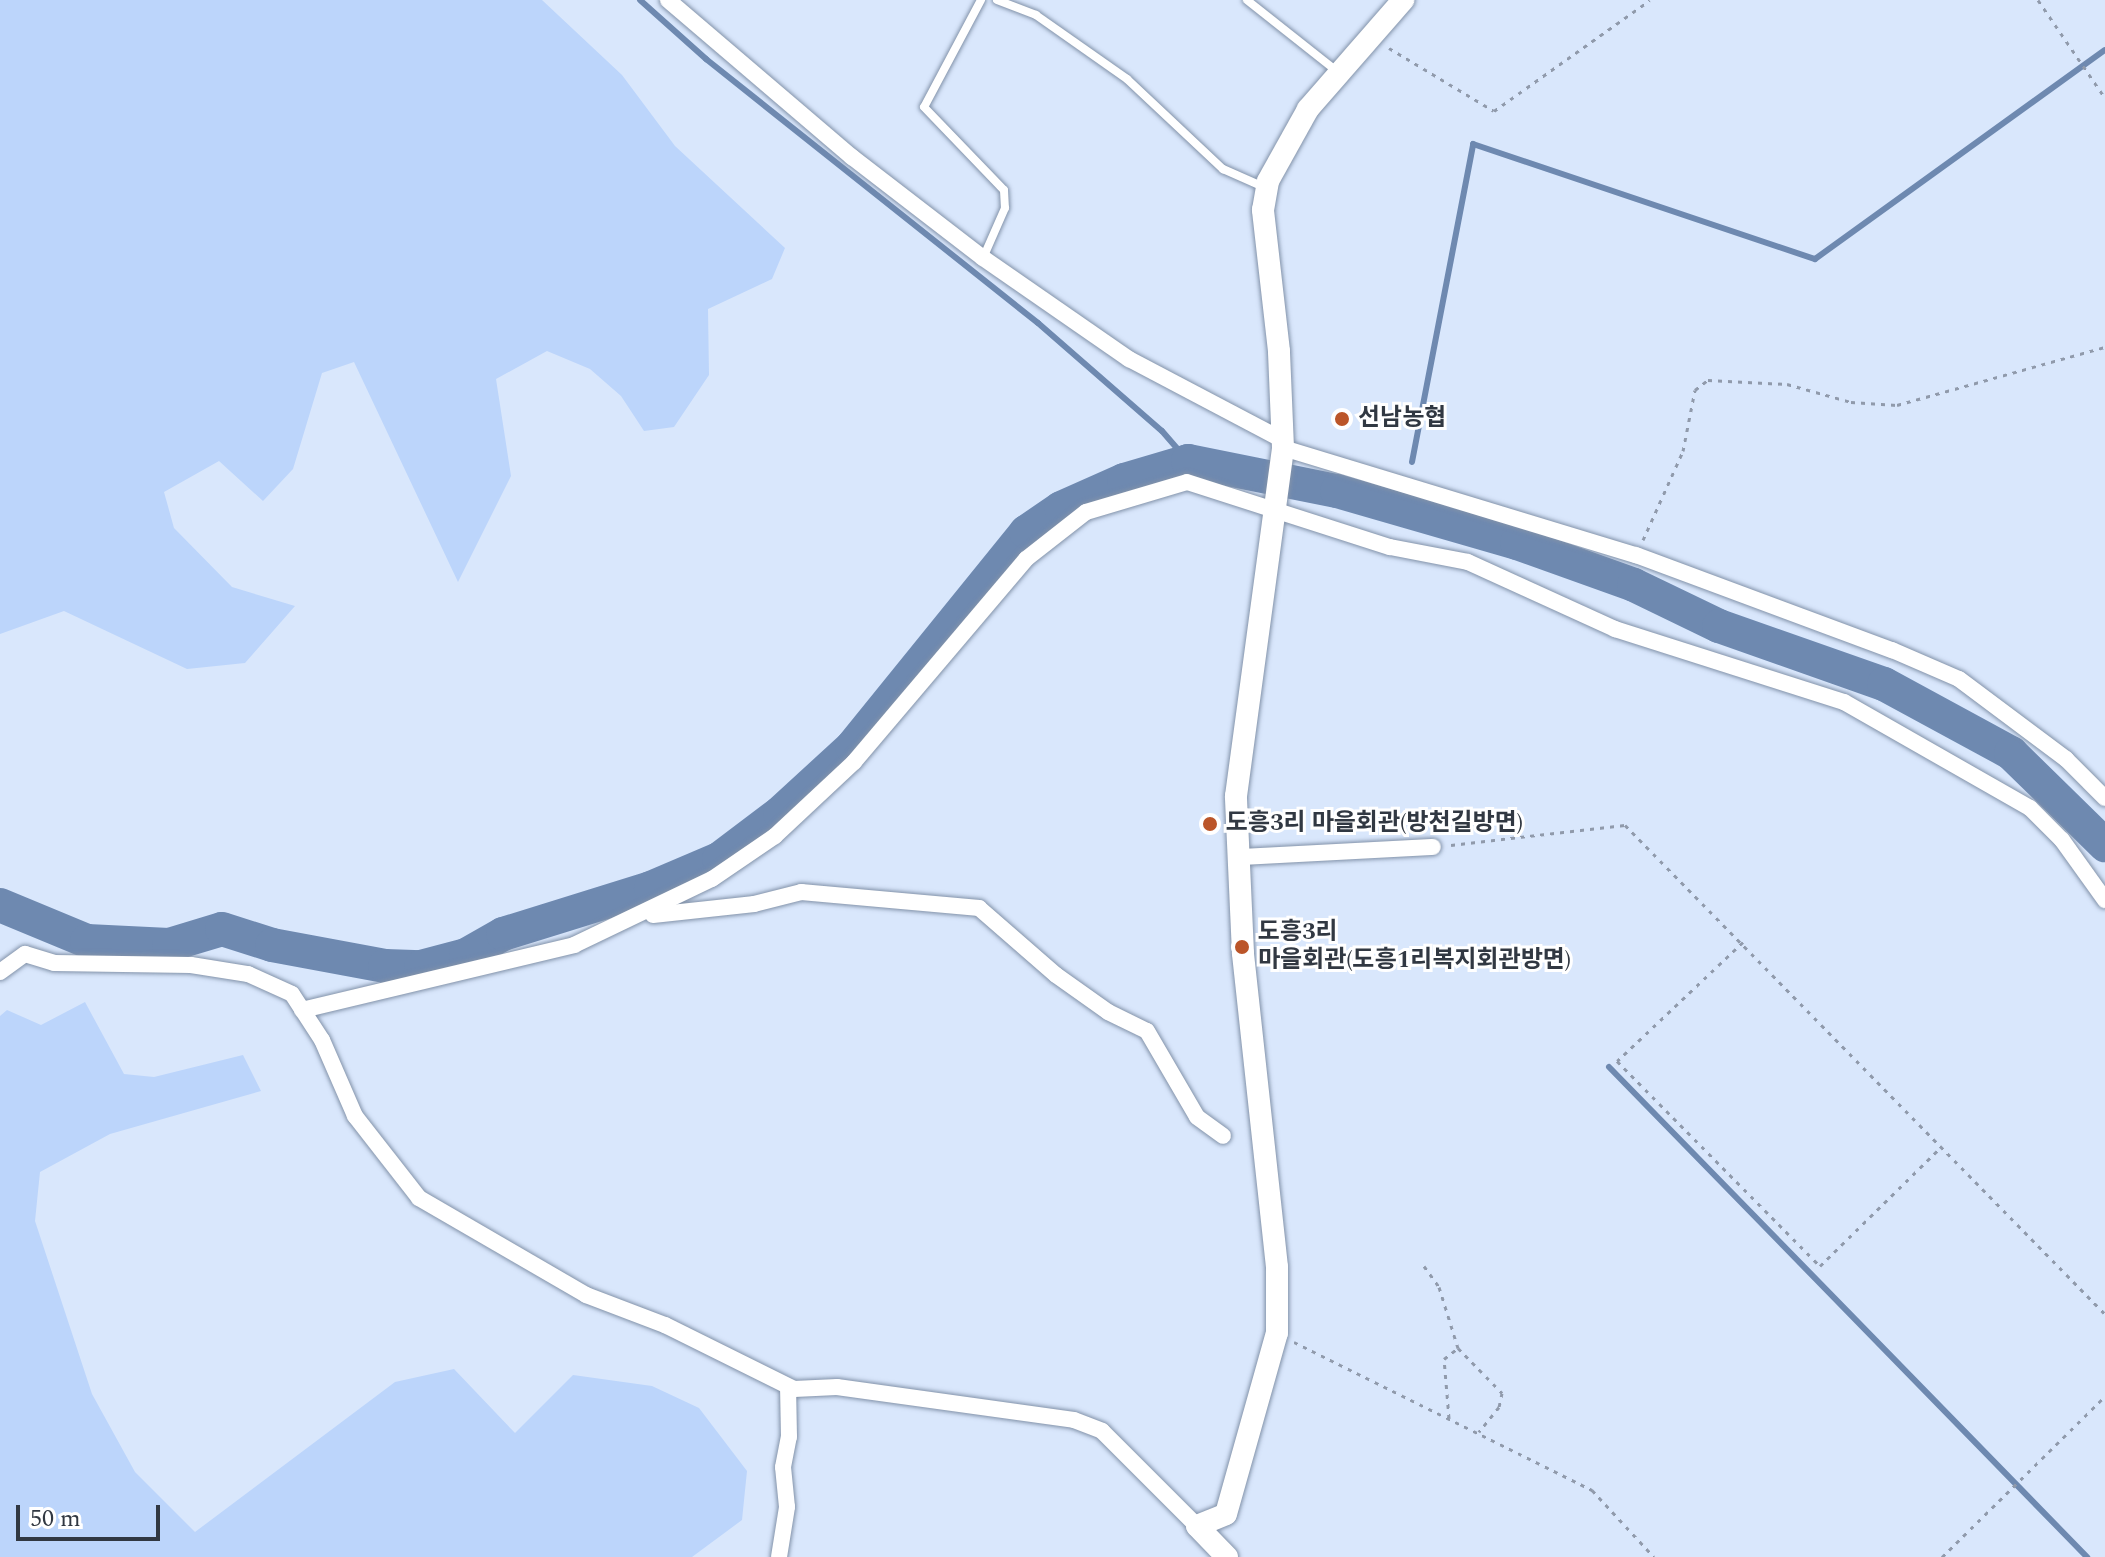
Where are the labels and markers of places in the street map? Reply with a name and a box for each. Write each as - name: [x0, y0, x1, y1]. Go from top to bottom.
- place label: 선남농협: [1358, 405, 1446, 433]
- marker: 선남농협: [1333, 410, 1351, 428]
- place label: 도흥3리 마을회관(방천길방면): [1226, 810, 1523, 838]
- marker: 도흥3리 마을회관(방천길방면): [1201, 815, 1219, 833]
- place label: 도흥3리 마을회관(도흥1리복지회관방면): [1258, 919, 1571, 975]
- marker: 도흥3리 마을회관(도흥1리복지회관방면): [1233, 938, 1251, 956]

